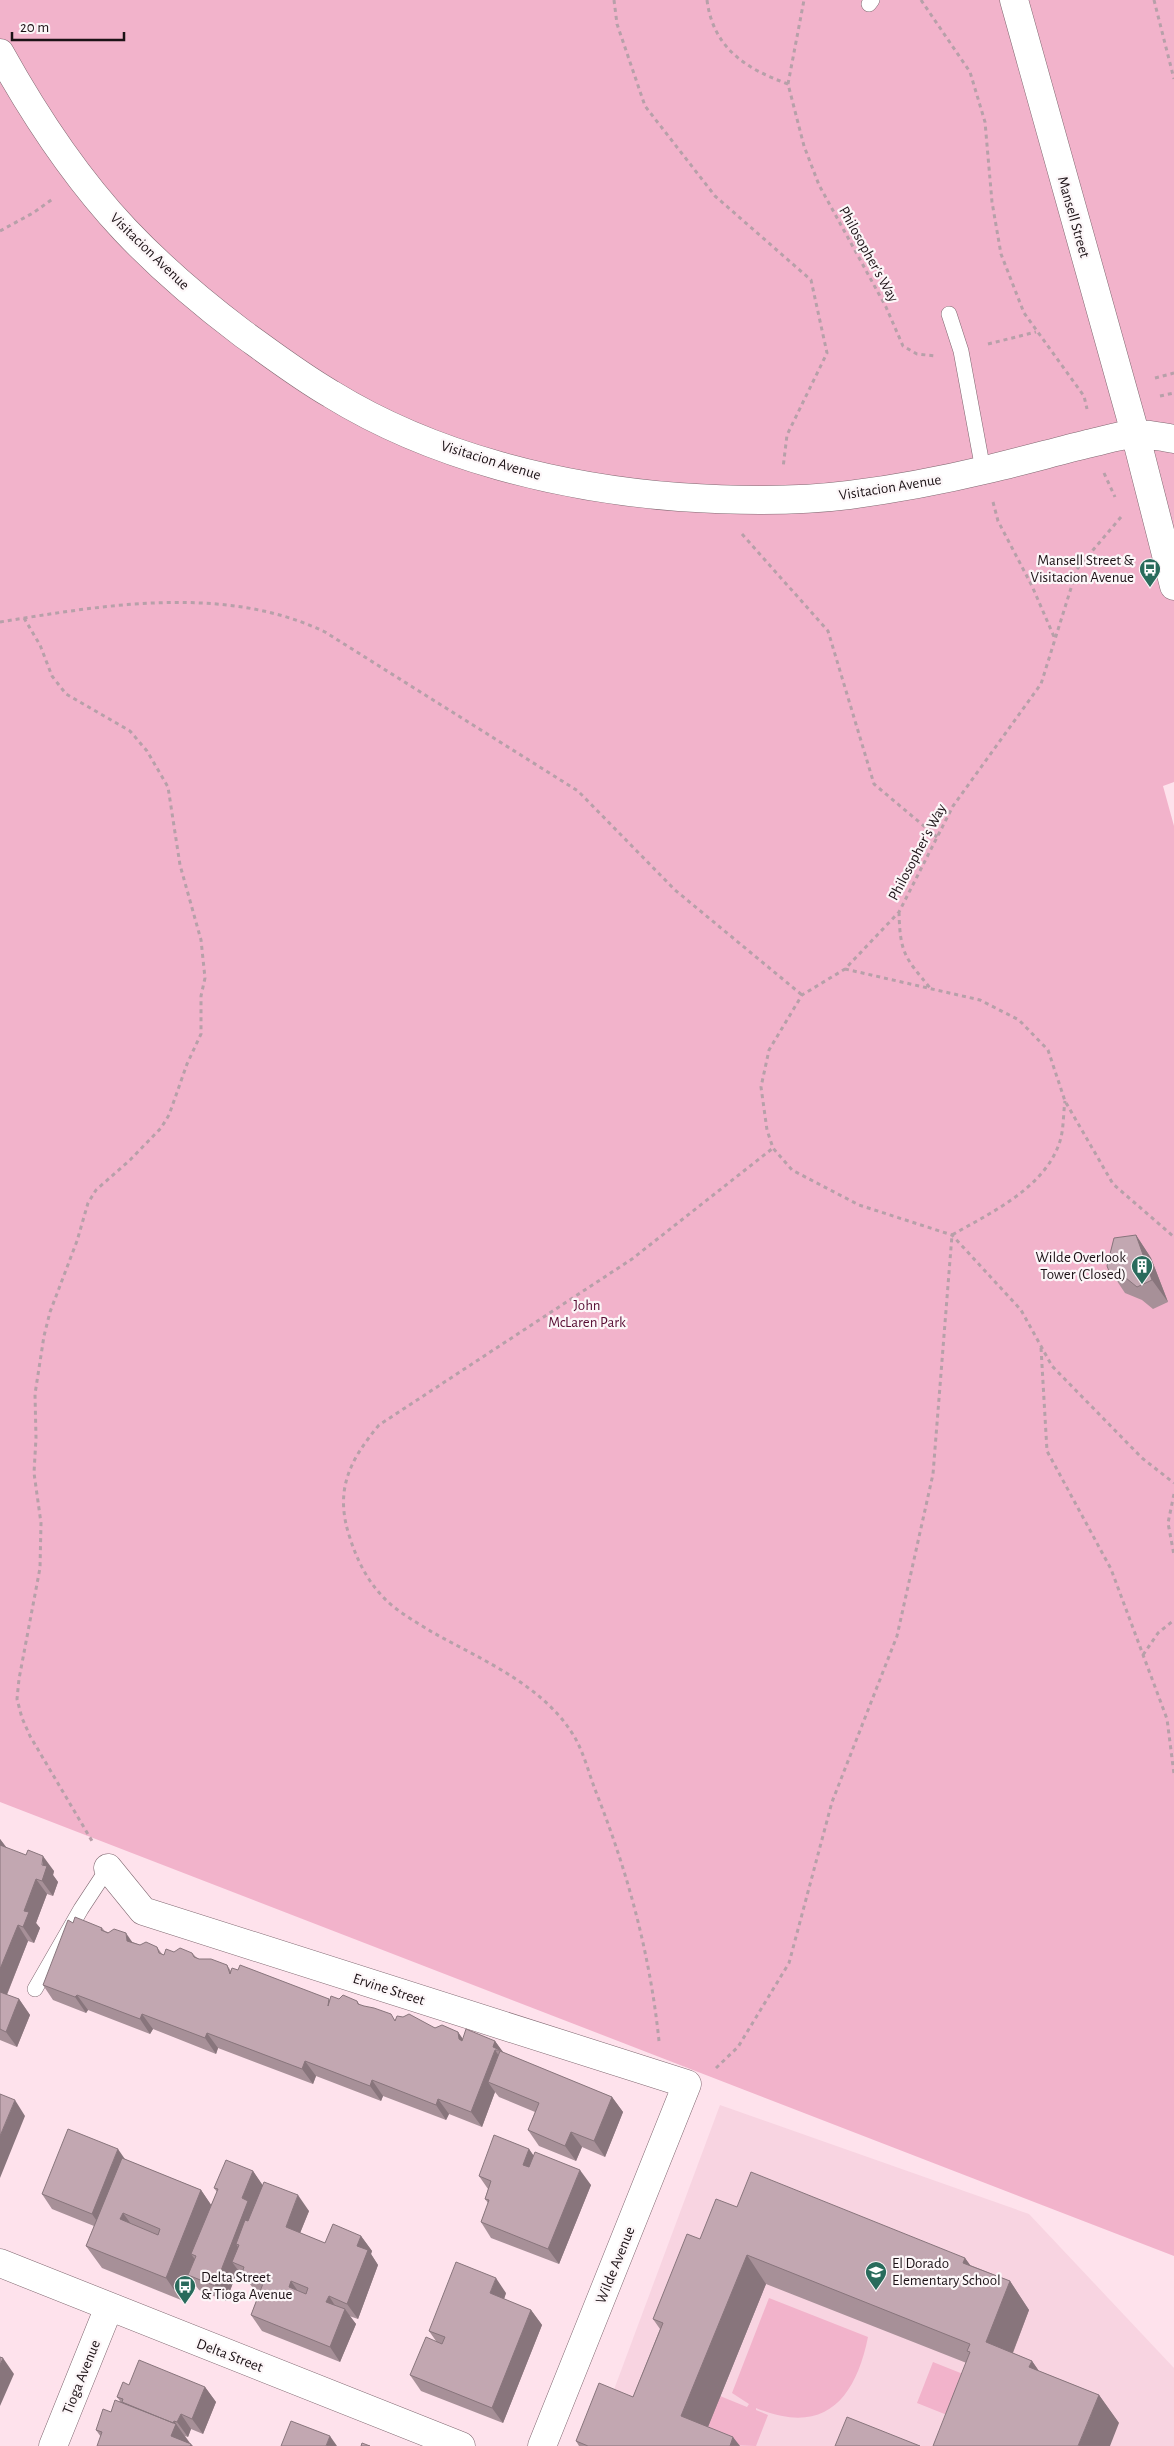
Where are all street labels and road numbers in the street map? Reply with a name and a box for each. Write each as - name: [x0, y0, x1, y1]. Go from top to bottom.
- street label: Mansell Street: [1055, 175, 1092, 260]
- street label: Philosopher's Way: [836, 204, 901, 305]
- street label: Visitacion Avenue: [107, 210, 192, 293]
- street label: Visitacion Avenue: [439, 438, 543, 483]
- street label: Visitacion Avenue: [838, 472, 942, 503]
- street label: Philosopher's Way: [886, 801, 949, 903]
- street label: Ervine Street: [351, 1971, 427, 2008]
- street label: Wilde Avenue: [593, 2224, 638, 2306]
- street label: Delta Street: [195, 2336, 265, 2375]
- street label: Tioga Avenue: [60, 2338, 103, 2416]

